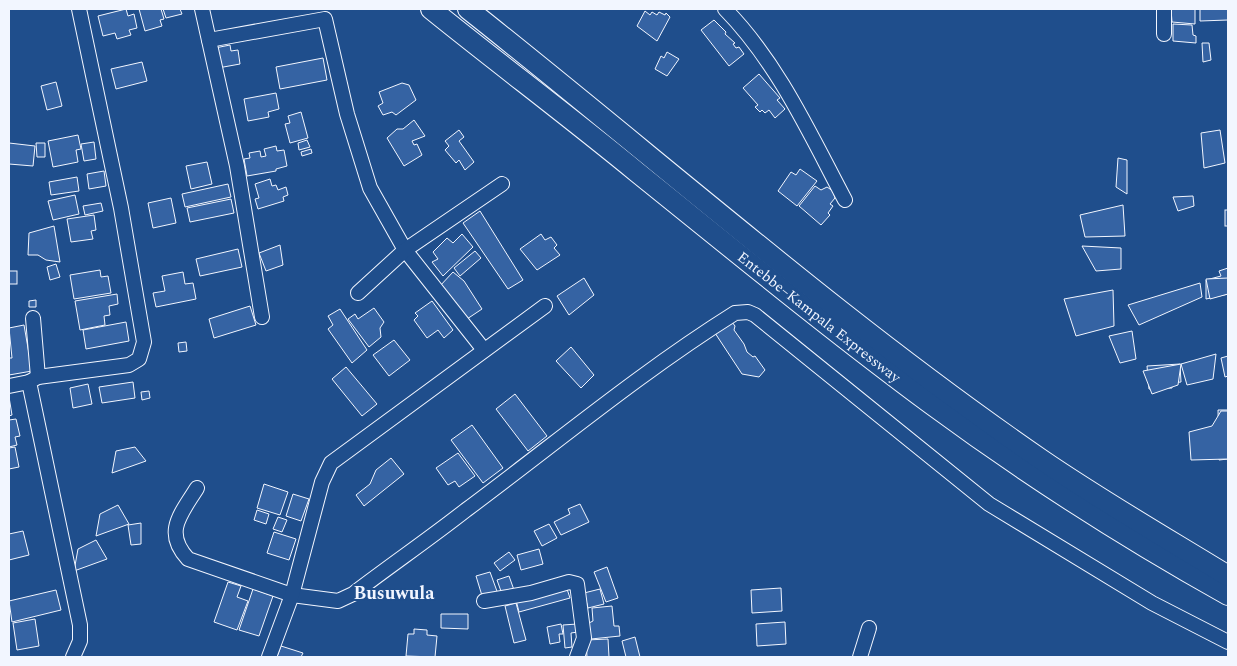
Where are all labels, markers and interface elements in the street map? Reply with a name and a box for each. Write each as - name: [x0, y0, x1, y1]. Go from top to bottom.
- street label: Entebbe–Kampala Expressway: [732, 246, 906, 389]
- district label: Busuwula: [354, 580, 435, 607]

